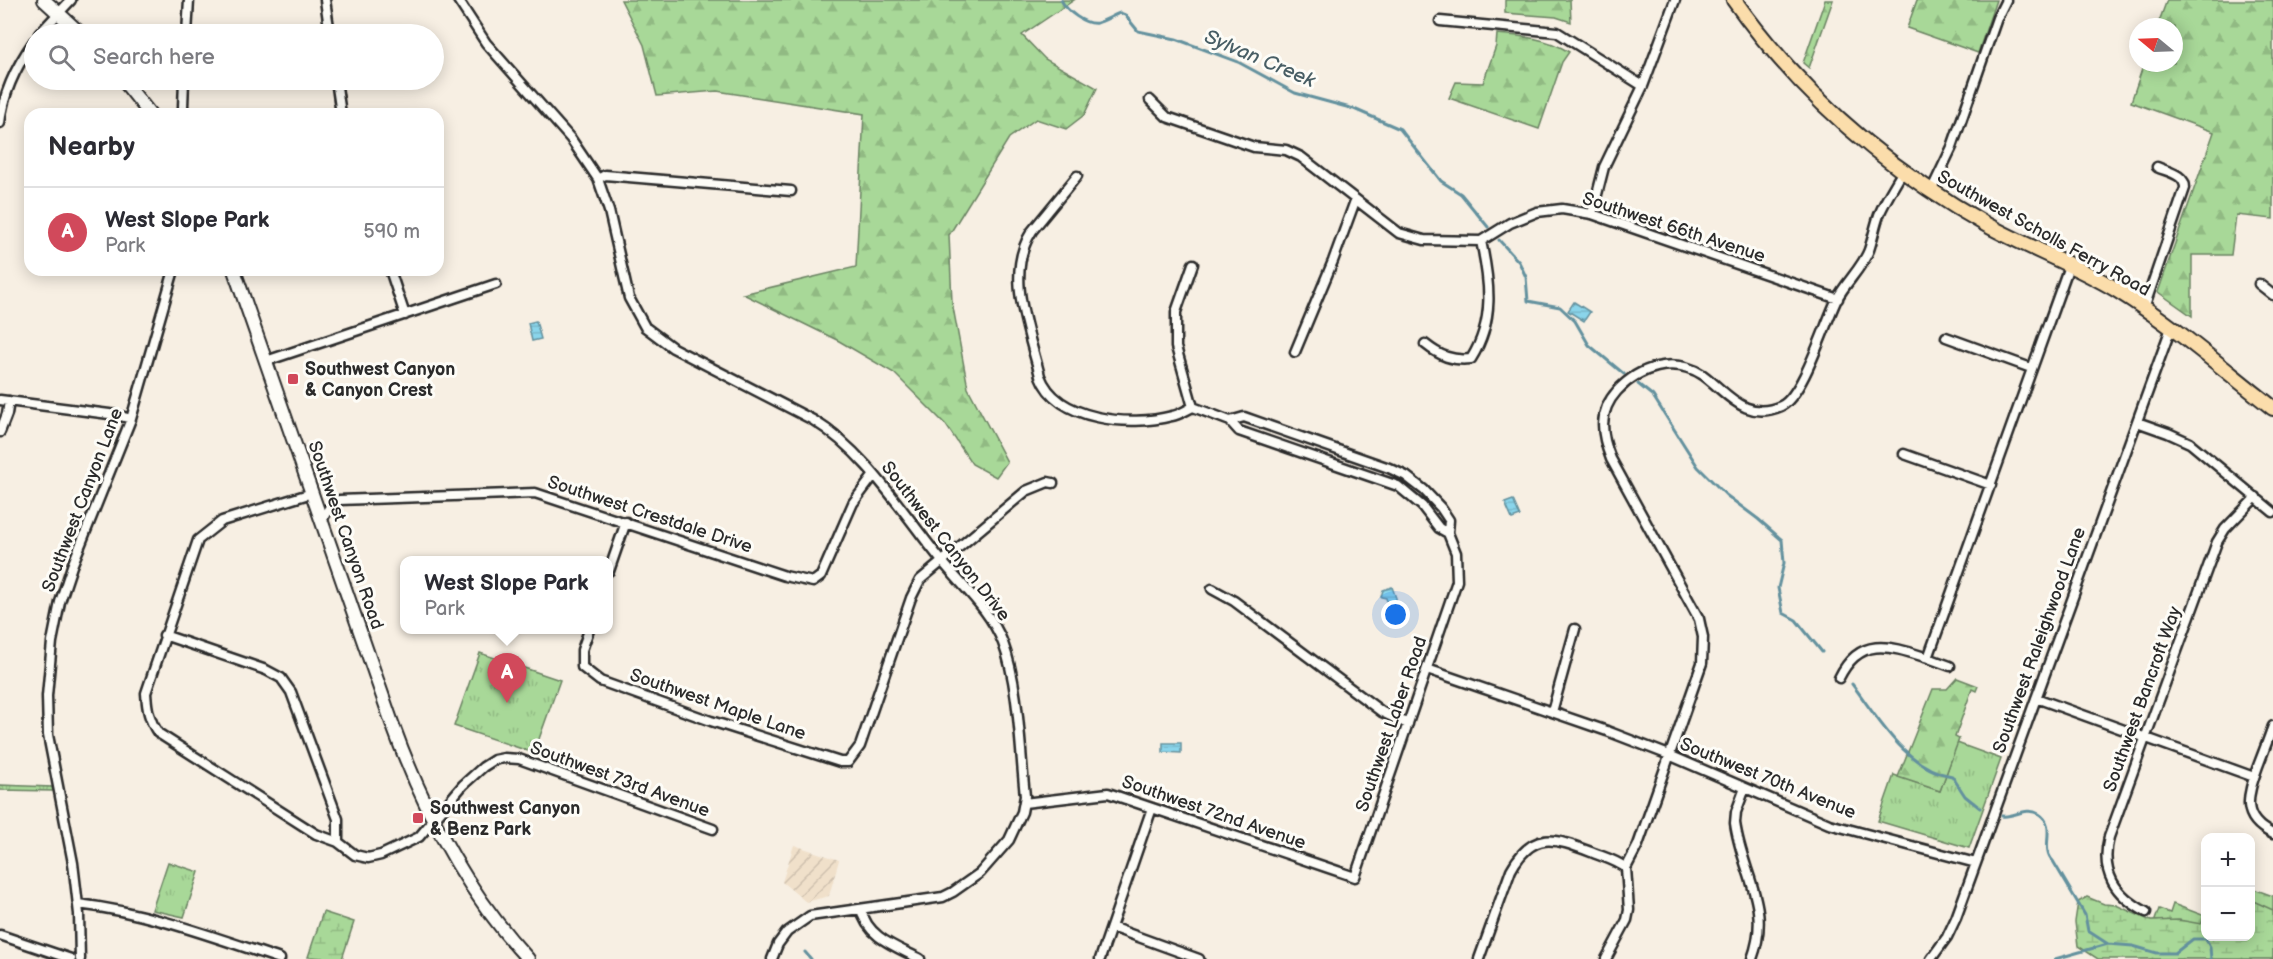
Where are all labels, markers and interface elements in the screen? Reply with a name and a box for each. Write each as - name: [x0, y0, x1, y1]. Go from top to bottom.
- north arrow: [2129, 18, 2183, 72]
- search box: [24, 24, 444, 90]
- water label: Sylvan Creek: [1201, 25, 1320, 94]
- icon: search: [45, 41, 78, 74]
- text: Search here: [93, 44, 215, 71]
- text: Nearby: [48, 132, 135, 163]
- street label: Southwest Scholls Ferry Road: [1934, 166, 2154, 301]
- street label: Southwest 66th Avenue: [1580, 188, 1768, 267]
- text: West Slope Park: [105, 207, 269, 234]
- text: A: [61, 220, 74, 244]
- text: 590 m: [363, 220, 420, 244]
- text: Park: [105, 234, 145, 258]
- place label: Southwest Canyon & Canyon Crest: [305, 359, 455, 401]
- marker: Southwest Canyon & Canyon Crest: [286, 372, 300, 386]
- street label: Southwest Canyon Lane: [38, 405, 127, 595]
- street label: Southwest Canyon Road: [303, 438, 388, 632]
- street label: Southwest Canyon Drive: [877, 457, 1015, 625]
- street label: Southwest Crestdale Drive: [545, 471, 755, 558]
- street label: Southwest Raleighwood Lane: [1989, 524, 2090, 756]
- popup: [400, 556, 613, 634]
- text: West Slope Park: [424, 570, 589, 597]
- text: Park: [424, 597, 464, 621]
- your location: [1381, 600, 1410, 629]
- street label: Southwest Bancroft Way: [2099, 603, 2186, 795]
- street label: Southwest Laber Road: [1352, 634, 1431, 815]
- pin: A: [488, 654, 526, 703]
- street label: Southwest Maple Lane: [627, 664, 809, 745]
- street label: Southwest 70th Avenue: [1677, 734, 1859, 824]
- street label: Southwest 73rd Avenue: [527, 737, 713, 822]
- street label: Southwest 72nd Avenue: [1119, 771, 1309, 854]
- place label: Southwest Canyon & Benz Park: [430, 798, 580, 840]
- marker: Southwest Canyon & Benz Park: [411, 811, 425, 825]
- map controls: [2201, 833, 2255, 941]
- button: +: [2201, 833, 2255, 887]
- button: −: [2201, 887, 2255, 941]

